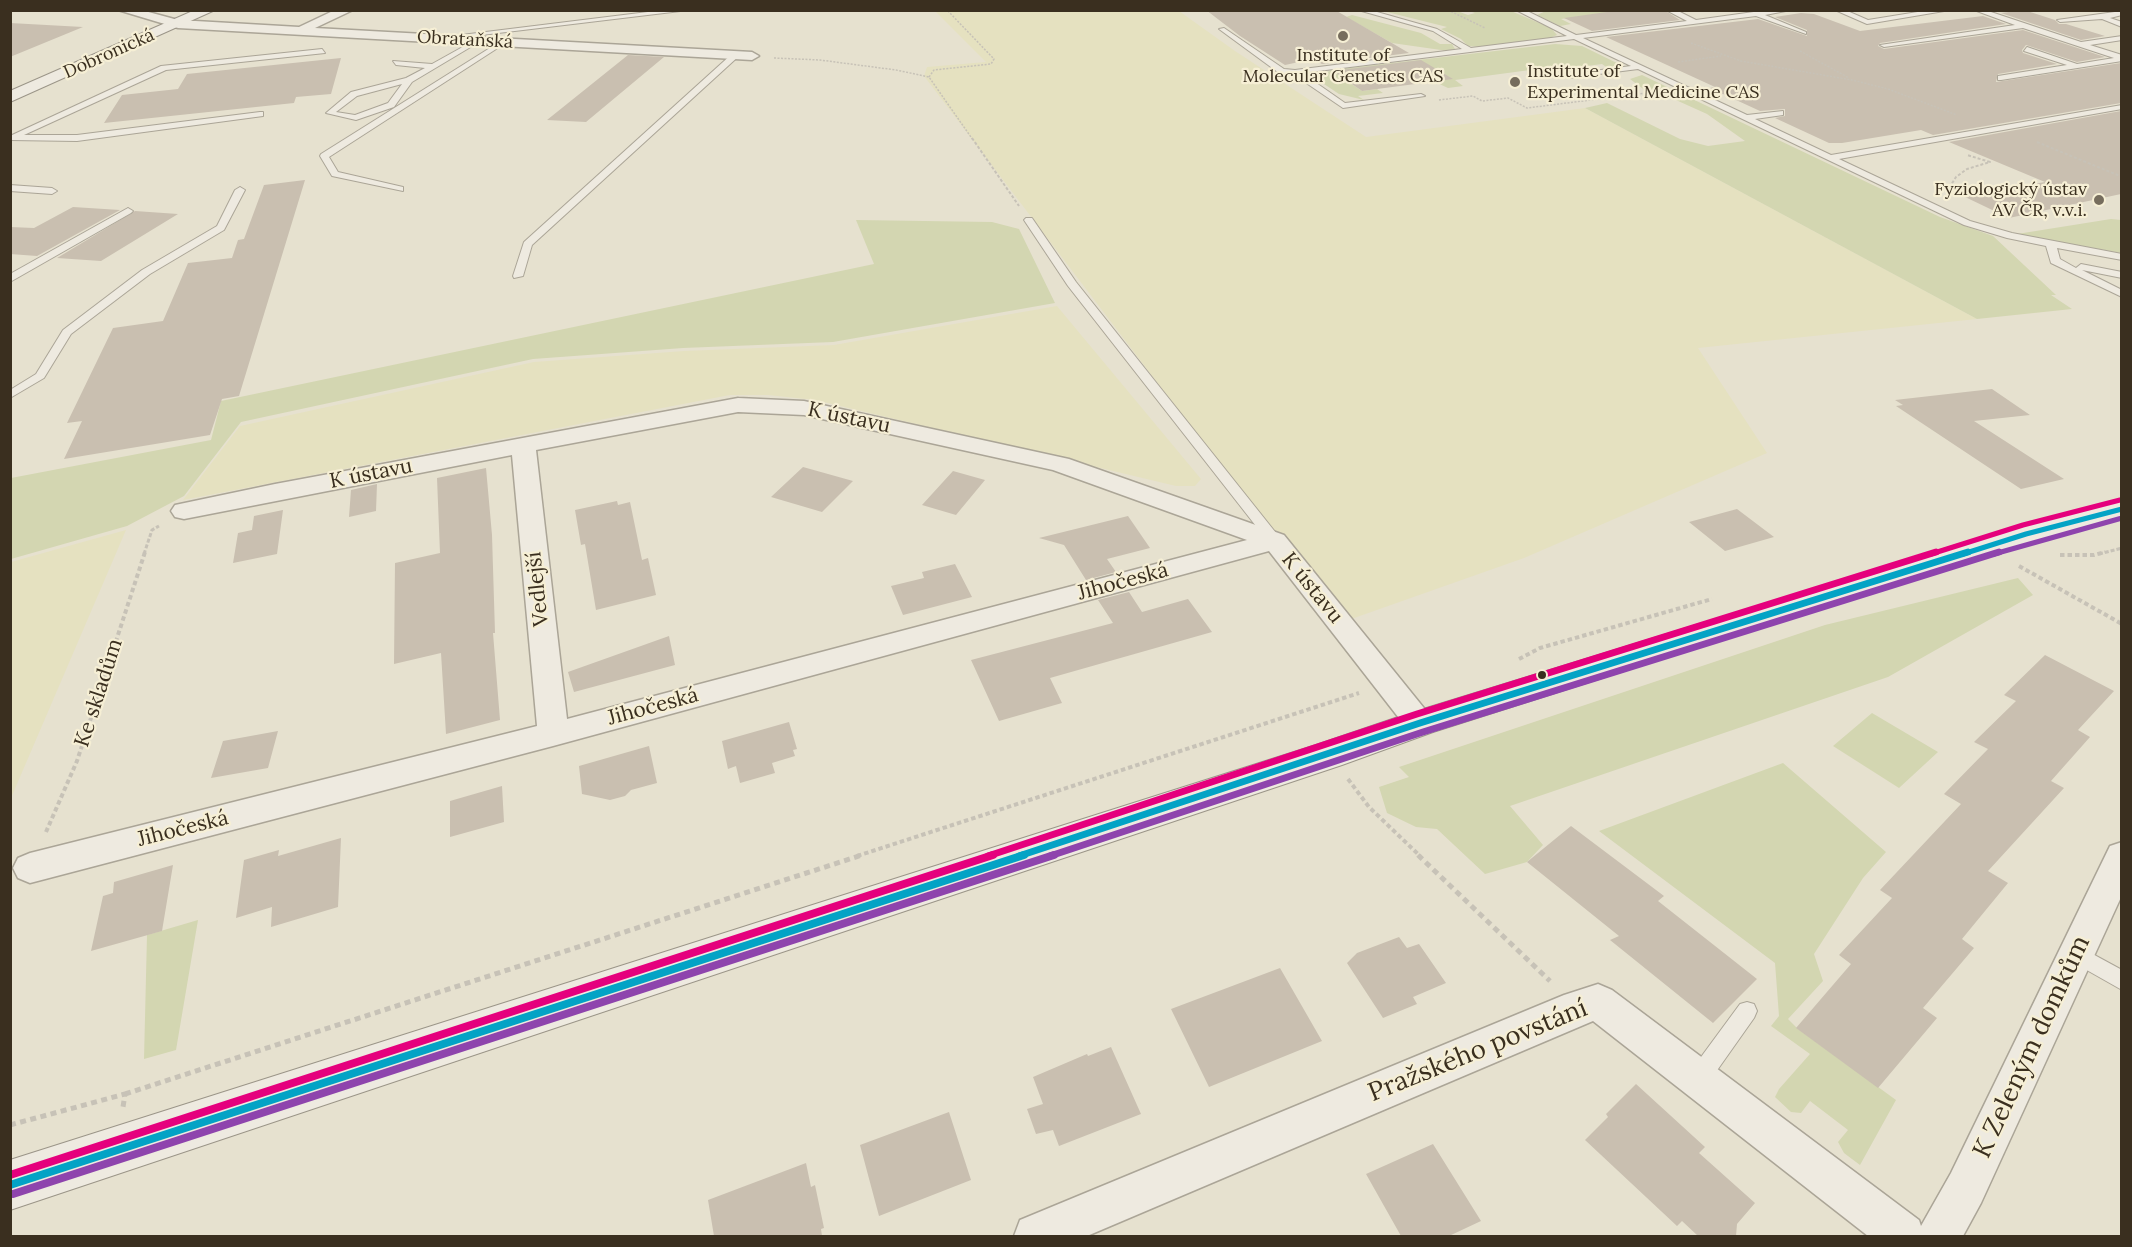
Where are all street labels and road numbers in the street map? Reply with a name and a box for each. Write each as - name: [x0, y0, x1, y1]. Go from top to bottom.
- street label: Dobronická: [60, 24, 158, 84]
- street label: Obrataňská: [416, 27, 514, 53]
- street label: K ústavu: [805, 397, 893, 439]
- street label: K ústavu: [327, 454, 415, 494]
- street label: K ústavu: [1276, 547, 1348, 629]
- street label: Vedlejší: [522, 550, 554, 628]
- street label: Jihočeská: [1075, 558, 1171, 606]
- street label: Ke skladům: [70, 636, 128, 750]
- street label: Jihočeská: [605, 683, 701, 731]
- street label: Jihočeská: [135, 806, 231, 852]
- street label: K Zeleným domkům: [1967, 931, 2097, 1163]
- street label: Pražského povstání: [1364, 993, 1592, 1109]

